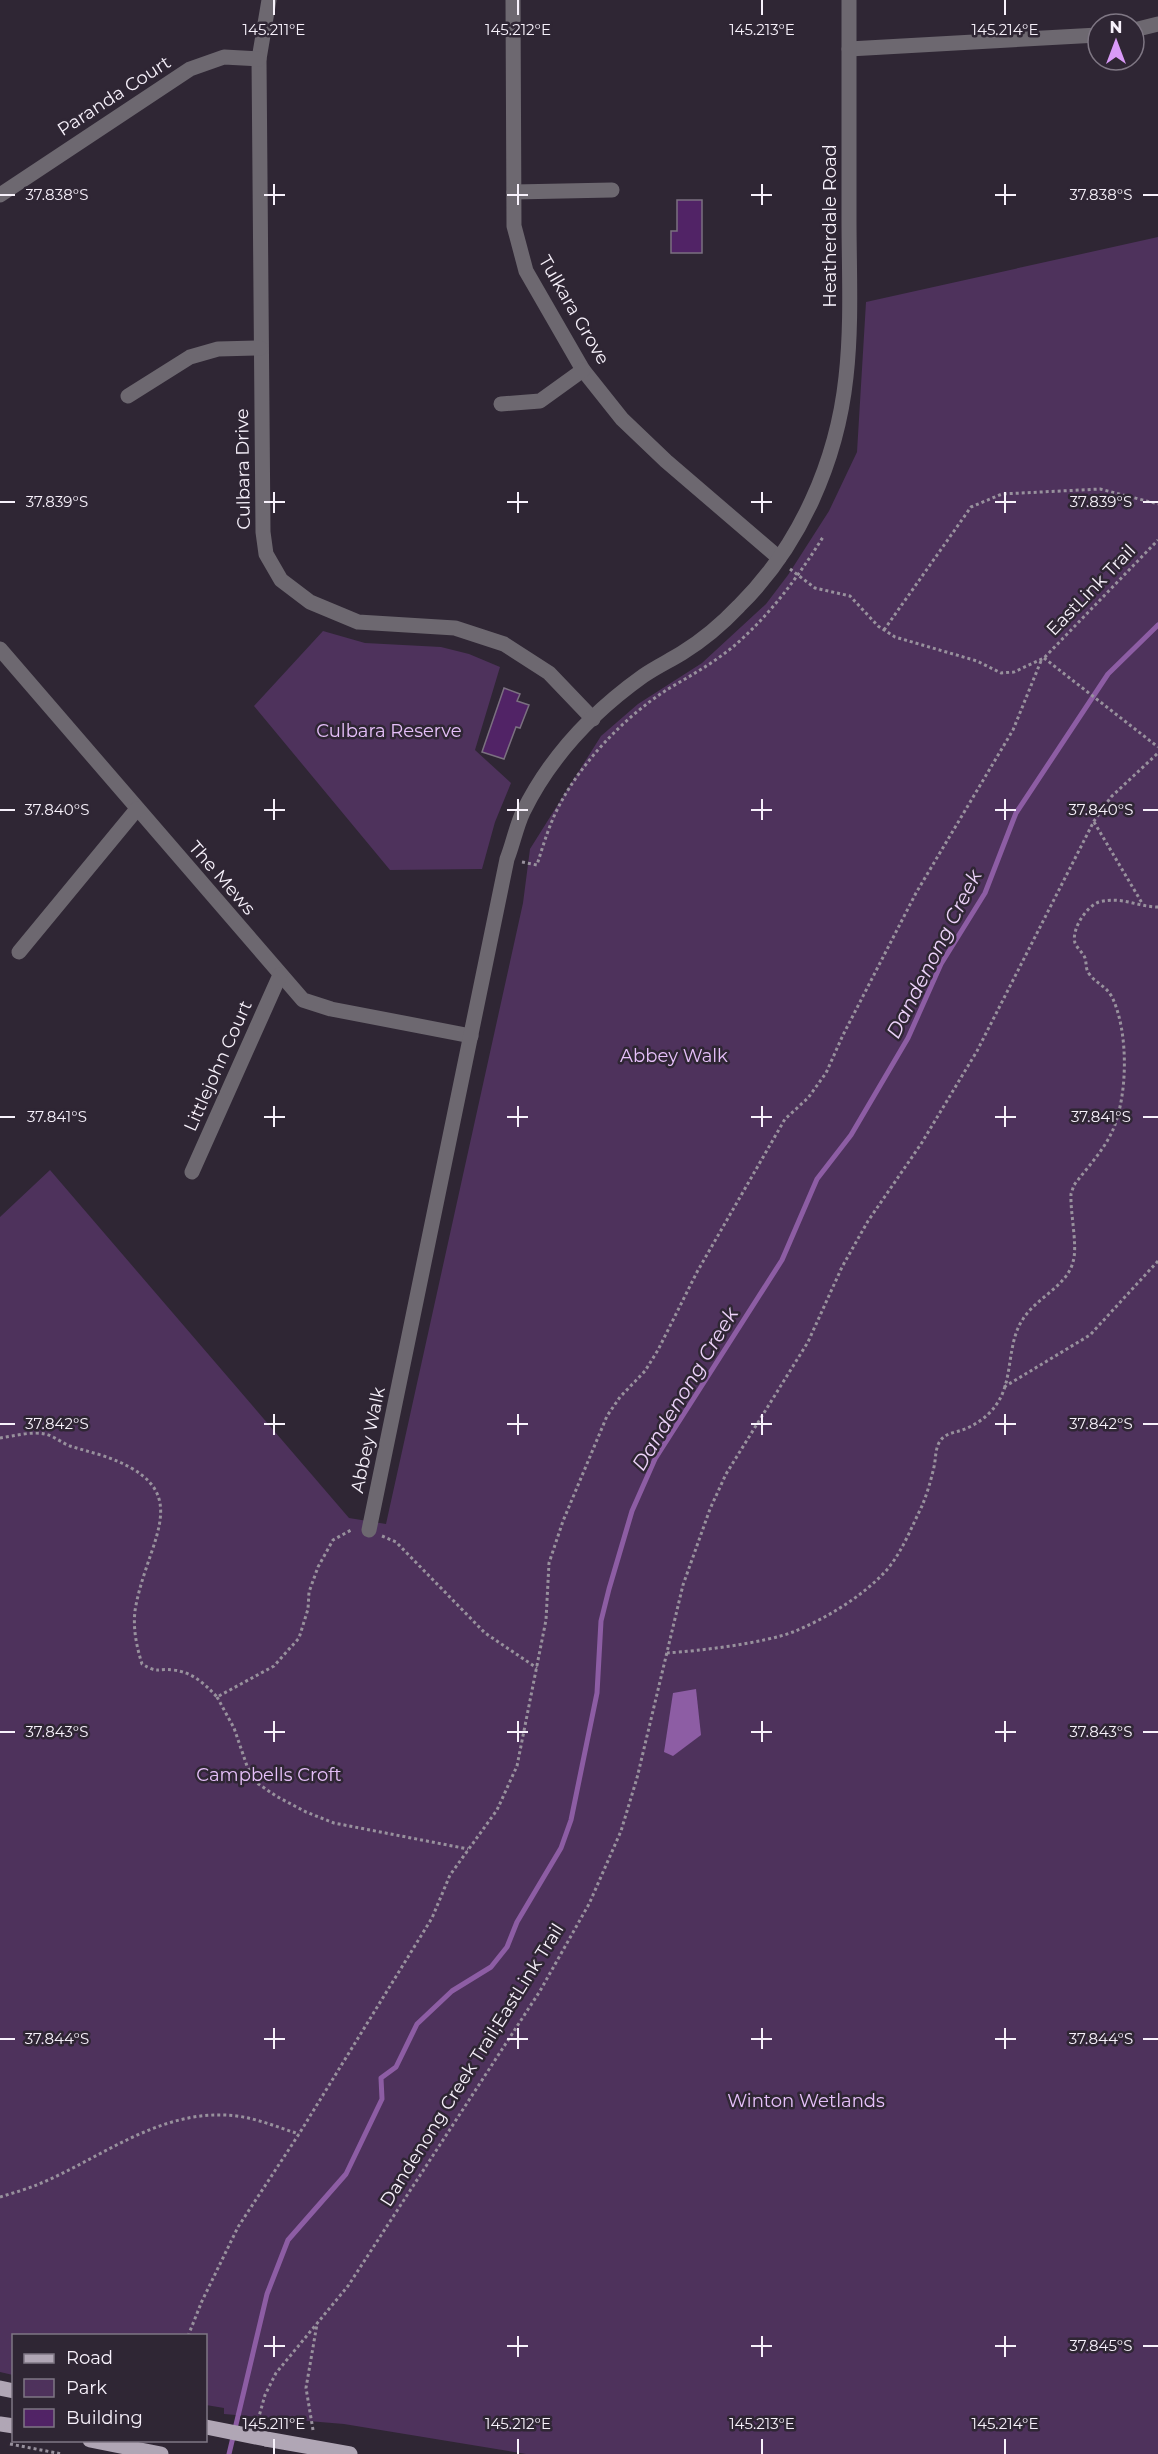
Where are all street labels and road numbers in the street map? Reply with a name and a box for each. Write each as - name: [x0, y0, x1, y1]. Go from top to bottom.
- street label: Paranda Court: [53, 51, 175, 141]
- street label: Heatherdale Road: [819, 144, 841, 308]
- street label: Tulkara Grove: [534, 252, 614, 369]
- street label: Culbara Drive: [231, 408, 255, 530]
- street label: EastLink Trail: [1042, 540, 1140, 640]
- street label: The Mews: [184, 837, 260, 920]
- street label: Littlejohn Court: [179, 997, 257, 1135]
- street label: Abbey Walk: [346, 1385, 390, 1495]
- street label: Dandenong Creek Trail;EastLink Trail: [375, 1919, 569, 2211]

